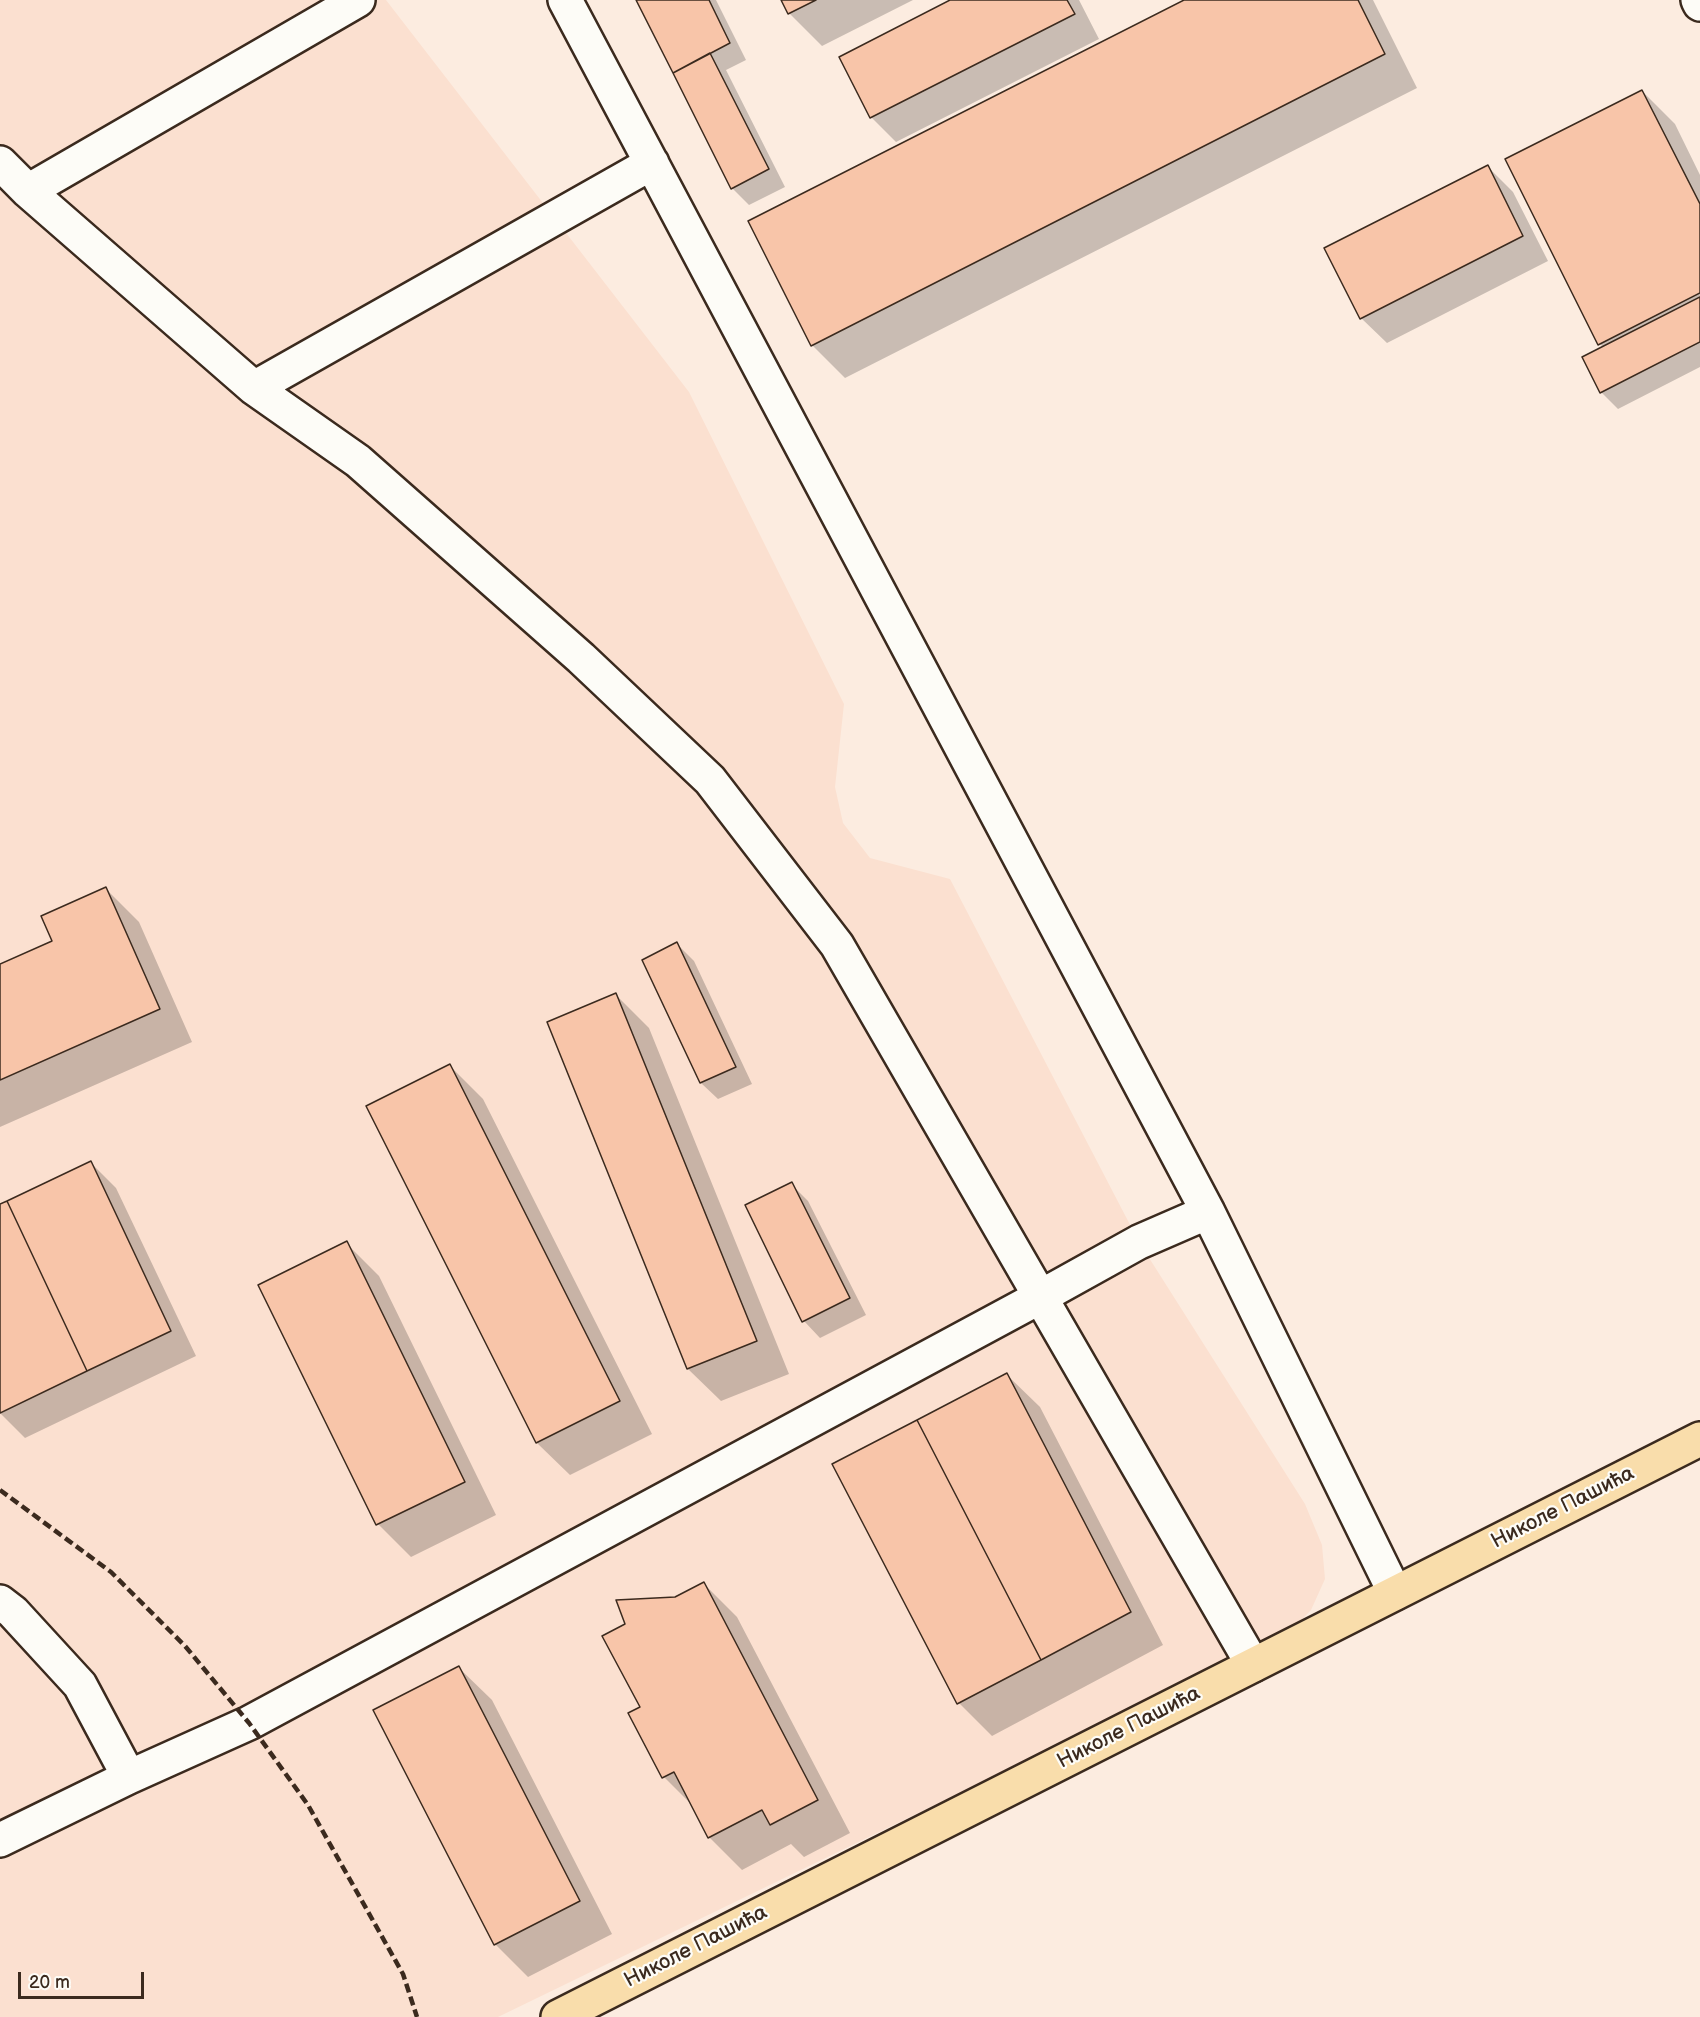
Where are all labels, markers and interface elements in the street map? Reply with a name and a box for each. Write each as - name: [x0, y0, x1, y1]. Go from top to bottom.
- street label: Николе Пашића: [1487, 1461, 1639, 1555]
- street label: Николе Пашића: [1053, 1681, 1205, 1775]
- street label: Николе Пашића: [620, 1900, 772, 1994]
- scale bar: [21, 1960, 147, 1998]
- text: 20 m: [29, 1972, 70, 1993]

